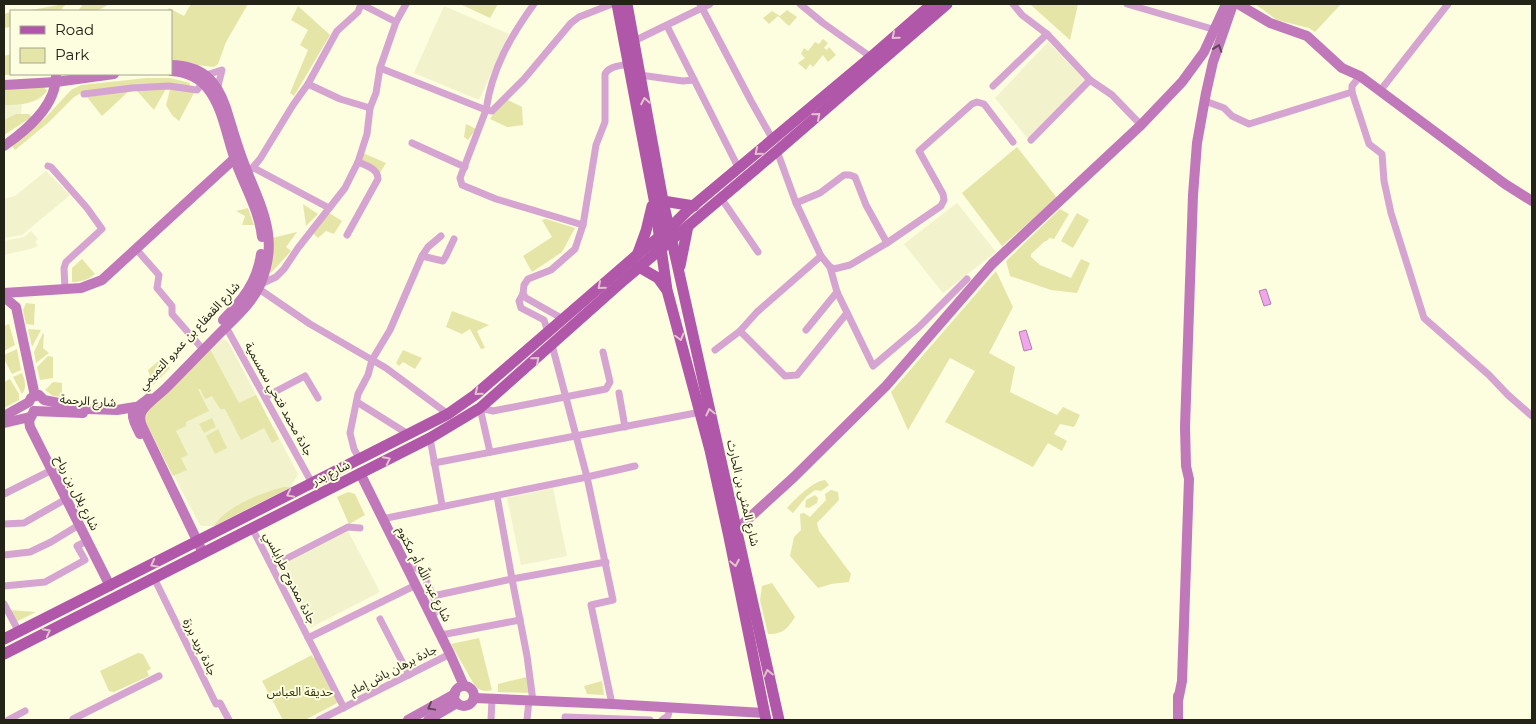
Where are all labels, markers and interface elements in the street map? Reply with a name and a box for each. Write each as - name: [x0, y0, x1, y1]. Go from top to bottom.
- legend: [10, 10, 172, 75]
- text: Road: [55, 20, 94, 39]
- one-way arrow: [892, 30, 901, 39]
- one-way arrow: [1212, 44, 1222, 53]
- text: Park: [55, 45, 89, 64]
- one-way arrow: [640, 97, 650, 106]
- one-way arrow: [811, 114, 820, 122]
- one-way arrow: [754, 147, 763, 156]
- street label: شارع القعقاع بن عمرو التميمي: [135, 278, 245, 395]
- one-way arrow: [598, 280, 607, 289]
- one-way arrow: [674, 333, 685, 342]
- street label: جادة محمد فتحي سمسمية: [239, 339, 317, 460]
- one-way arrow: [530, 357, 539, 366]
- one-way arrow: [475, 386, 484, 395]
- street label: شارع الرحمة: [59, 391, 117, 412]
- one-way arrow: [705, 407, 716, 416]
- street label: شارع المثنى بن الحارث: [722, 438, 763, 548]
- street label: شارع بلال بن رباح: [50, 453, 103, 534]
- one-way arrow: [382, 456, 391, 466]
- street label: شارع بدر: [308, 457, 353, 491]
- one-way arrow: [286, 488, 295, 498]
- street label: شارع عبد اللّه أم مكتوم: [392, 523, 456, 625]
- street label: جادة ممدوح طرابلسي: [258, 529, 320, 628]
- one-way arrow: [150, 557, 159, 567]
- one-way arrow: [729, 559, 739, 568]
- street label: جادة بريد برزة: [180, 616, 221, 678]
- one-way arrow: [42, 628, 51, 638]
- street label: جادة برهان باش إمام: [346, 641, 440, 700]
- one-way arrow: [763, 668, 774, 677]
- park label: حديقة العباس: [267, 684, 333, 699]
- one-way arrow: [428, 701, 437, 711]

